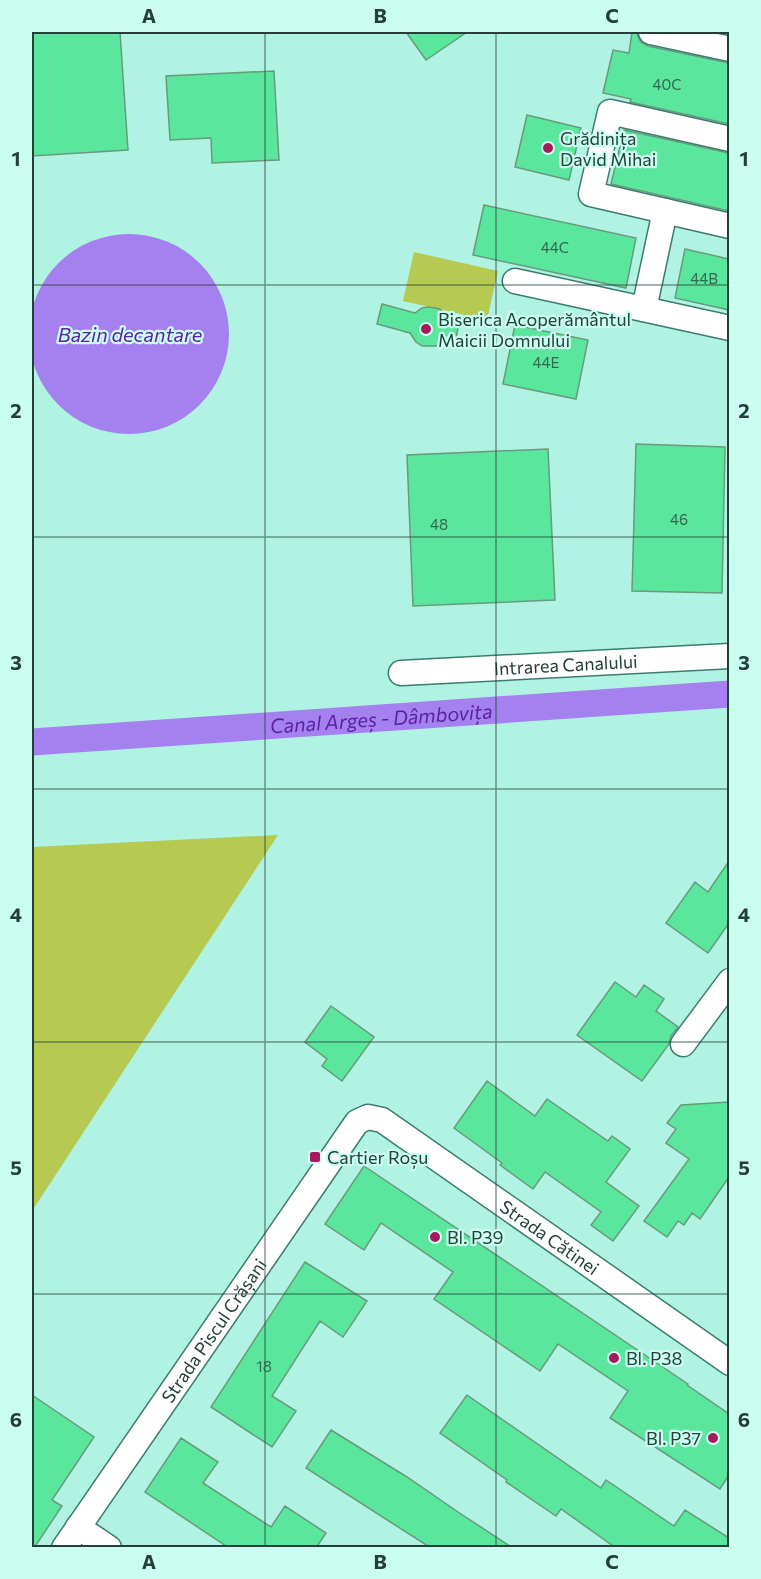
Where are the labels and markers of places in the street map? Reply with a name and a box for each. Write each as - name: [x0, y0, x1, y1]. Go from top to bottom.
- place label: Grădinița David Mihai: [560, 127, 656, 170]
- marker: Grădinița David Mihai: [541, 141, 555, 155]
- place label: Biserica Acoperământul Maicii Domnului: [438, 308, 631, 351]
- marker: Biserica Acoperământul Maicii Domnului: [419, 322, 433, 336]
- place label: Cartier Roșu: [327, 1146, 428, 1169]
- marker: Cartier Roșu: [308, 1150, 322, 1164]
- place label: Bl. P39: [447, 1226, 503, 1248]
- marker: Bl. P39: [428, 1230, 442, 1244]
- place label: Bl. P38: [626, 1347, 682, 1369]
- marker: Bl. P38: [607, 1351, 621, 1365]
- place label: Bl. P37: [646, 1427, 701, 1449]
- marker: Bl. P37: [706, 1431, 720, 1445]

